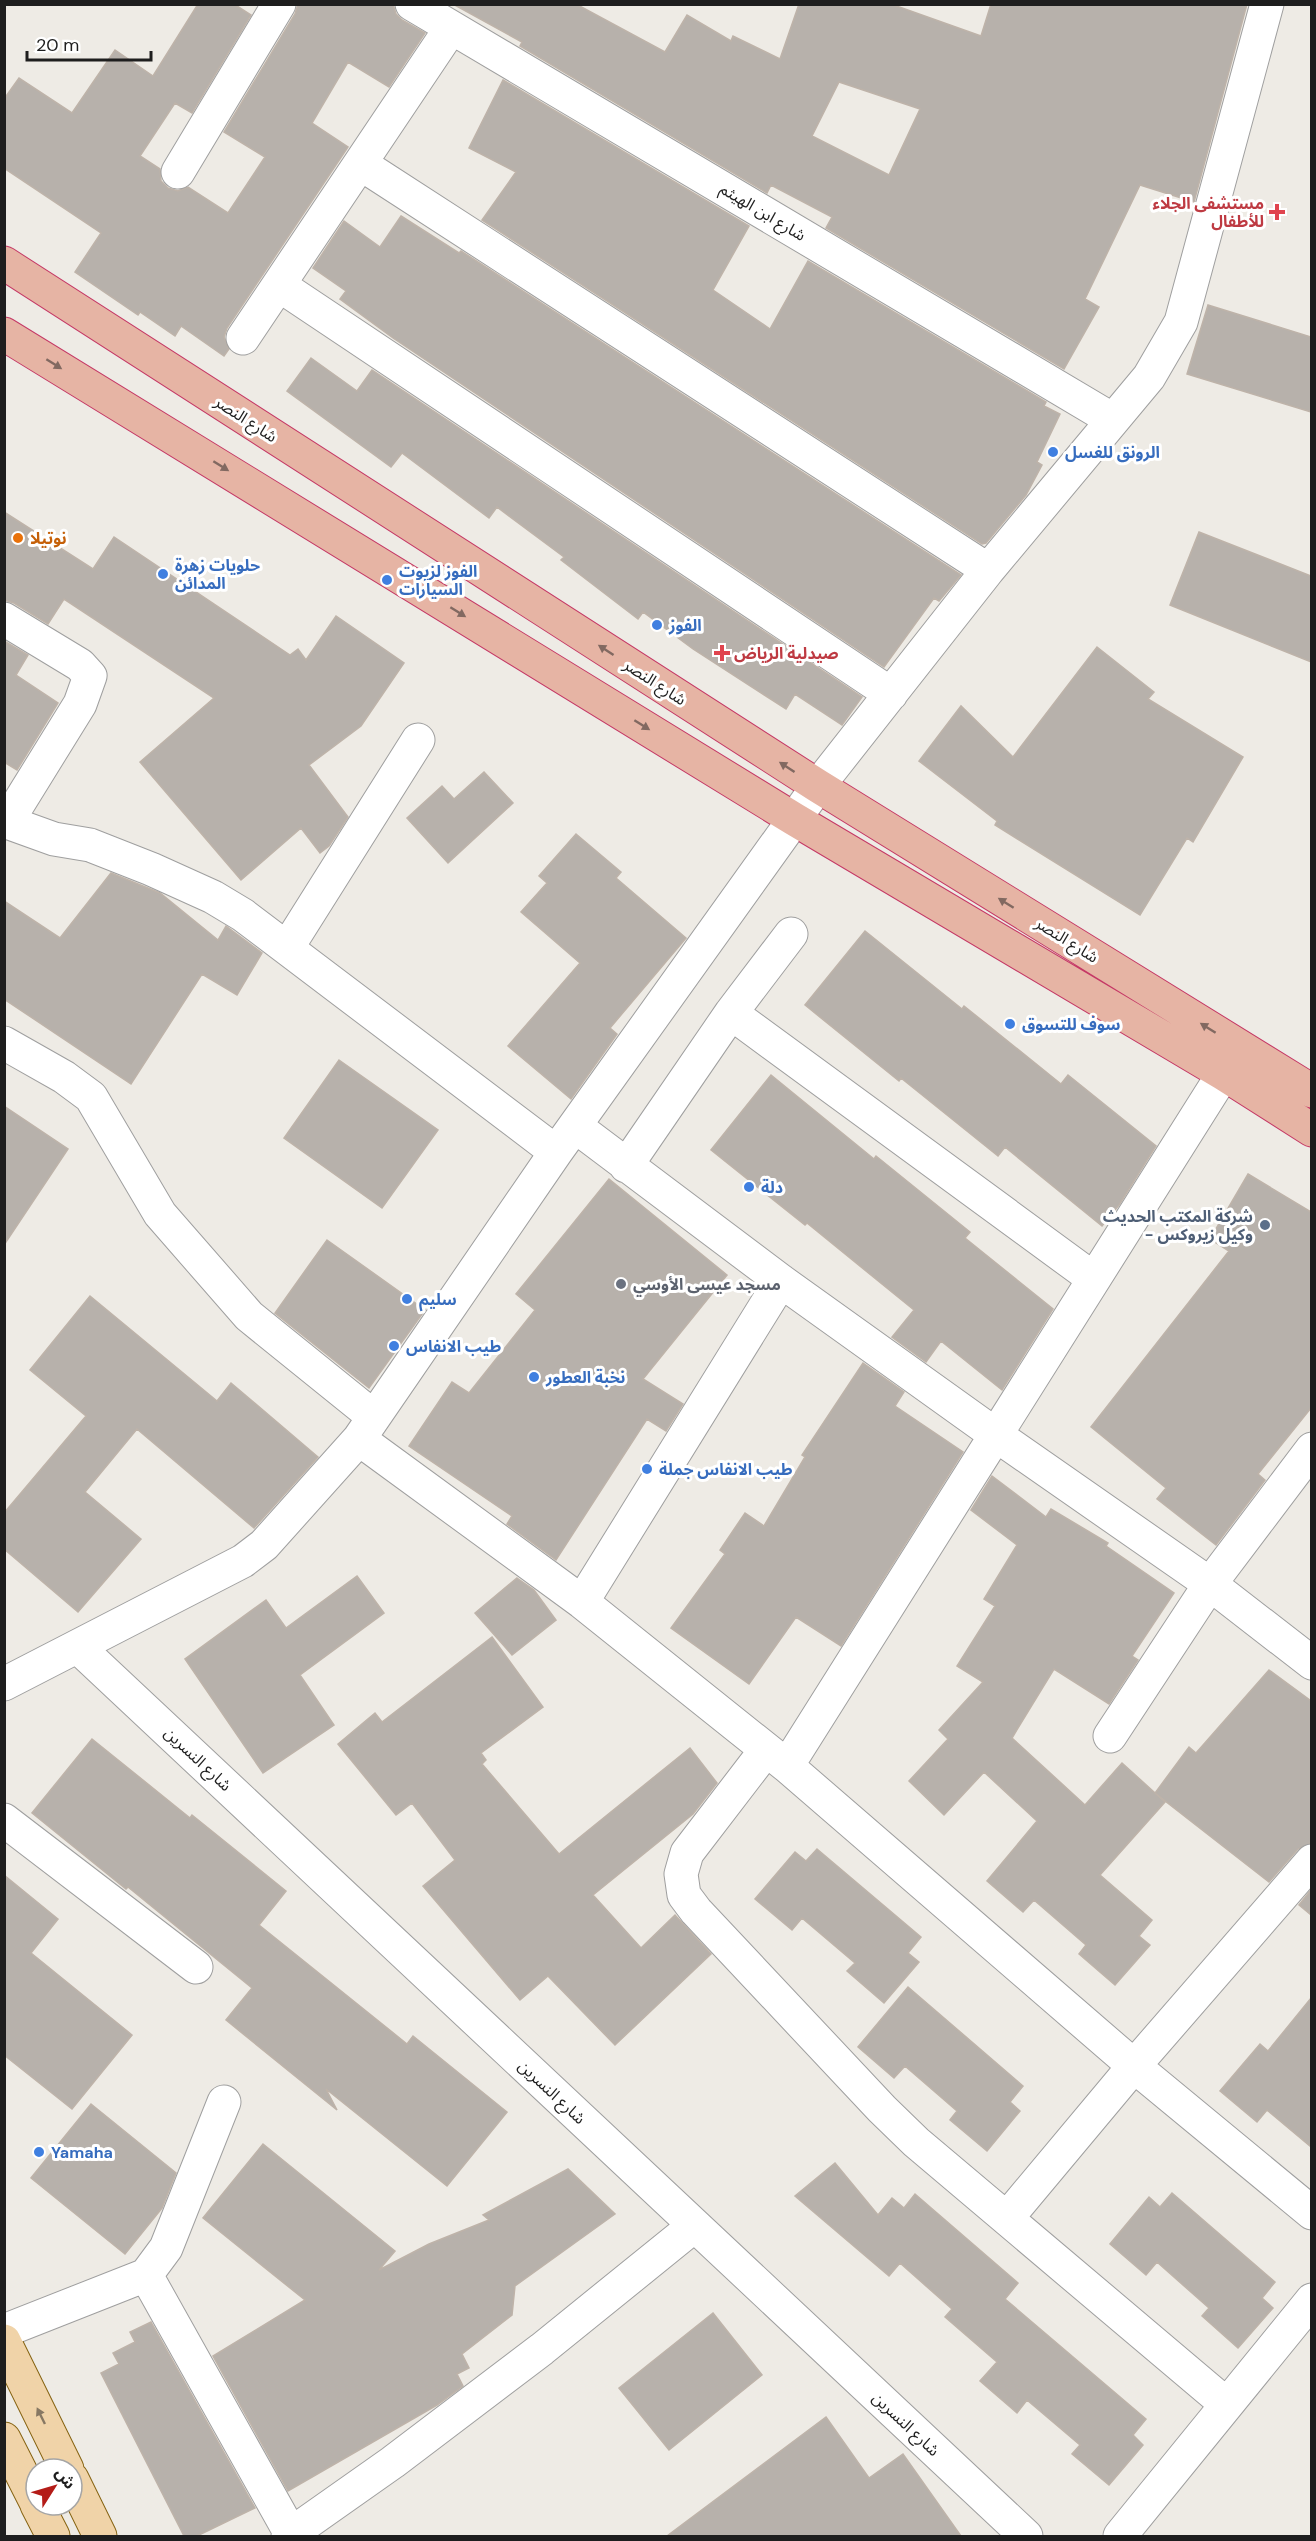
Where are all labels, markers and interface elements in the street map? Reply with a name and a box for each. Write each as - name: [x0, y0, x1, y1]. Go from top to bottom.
- scale bar: [27, 24, 152, 62]
- text: 20 m: [36, 33, 79, 57]
- street label: شارع ابن الهيثم: [715, 178, 810, 248]
- place label: مستشفى الجلاء للأطفال: [1153, 193, 1264, 232]
- marker: مستشفى الجلاء للأطفال: [1268, 203, 1286, 221]
- one-way arrow: [46, 359, 62, 370]
- street label: شارع النصر: [209, 390, 281, 449]
- place label: الرونق للغسل: [1065, 442, 1160, 463]
- marker: الرونق للغسل: [1046, 445, 1060, 459]
- one-way arrow: [212, 461, 229, 472]
- place label: نوتيلا: [30, 528, 67, 549]
- marker: نوتيلا: [11, 531, 25, 545]
- place label: حلويات زهرة المدائن: [175, 555, 260, 594]
- place label: الفوز لزيوت السيارات: [399, 561, 477, 600]
- marker: حلويات زهرة المدائن: [156, 567, 170, 581]
- marker: الفوز لزيوت السيارات: [380, 573, 394, 587]
- one-way arrow: [450, 607, 466, 618]
- place label: الفوز: [668, 615, 702, 636]
- marker: الفوز: [650, 618, 664, 632]
- place label: صيدلية الرياض: [734, 643, 839, 664]
- one-way arrow: [598, 644, 614, 656]
- marker: صيدلية الرياض: [715, 646, 729, 660]
- street label: شارع النصر: [618, 653, 690, 712]
- one-way arrow: [634, 720, 650, 731]
- one-way arrow: [779, 761, 795, 772]
- one-way arrow: [998, 898, 1014, 909]
- street label: شارع النصر: [1030, 912, 1102, 969]
- place label: سوف للتسوق: [1022, 1014, 1121, 1035]
- marker: سوف للتسوق: [1003, 1017, 1017, 1031]
- one-way arrow: [1200, 1022, 1216, 1033]
- place label: دلة: [761, 1177, 783, 1198]
- marker: دلة: [742, 1180, 756, 1194]
- place label: شركة المكتب الحديث - وكيل زيروكس: [1103, 1206, 1253, 1245]
- marker: شركة المكتب الحديث - وكيل زيروكس: [1258, 1218, 1272, 1232]
- place label: مسجد عيسى الأوسي: [633, 1274, 781, 1297]
- marker: مسجد عيسى الأوسي: [614, 1277, 628, 1291]
- place label: سليم: [419, 1289, 457, 1312]
- marker: سليم: [400, 1292, 414, 1306]
- place label: طيب الانفاس: [406, 1336, 502, 1357]
- marker: طيب الانفاس: [387, 1339, 401, 1353]
- place label: نخبة العطور: [545, 1367, 625, 1388]
- marker: نخبة العطور: [527, 1370, 541, 1384]
- place label: طيب الانفاس جملة: [659, 1459, 793, 1480]
- marker: طيب الانفاس جملة: [640, 1462, 654, 1476]
- street label: شارع النسرين: [158, 1722, 236, 1797]
- street label: شارع النسرين: [512, 2055, 590, 2130]
- place label: Yamaha: [51, 2142, 113, 2163]
- marker: Yamaha: [32, 2145, 46, 2159]
- street label: شارع النسرين: [866, 2387, 944, 2462]
- one-way arrow: [37, 2408, 46, 2425]
- north arrow: [24, 2457, 84, 2517]
- text: ش: [51, 2463, 81, 2493]

